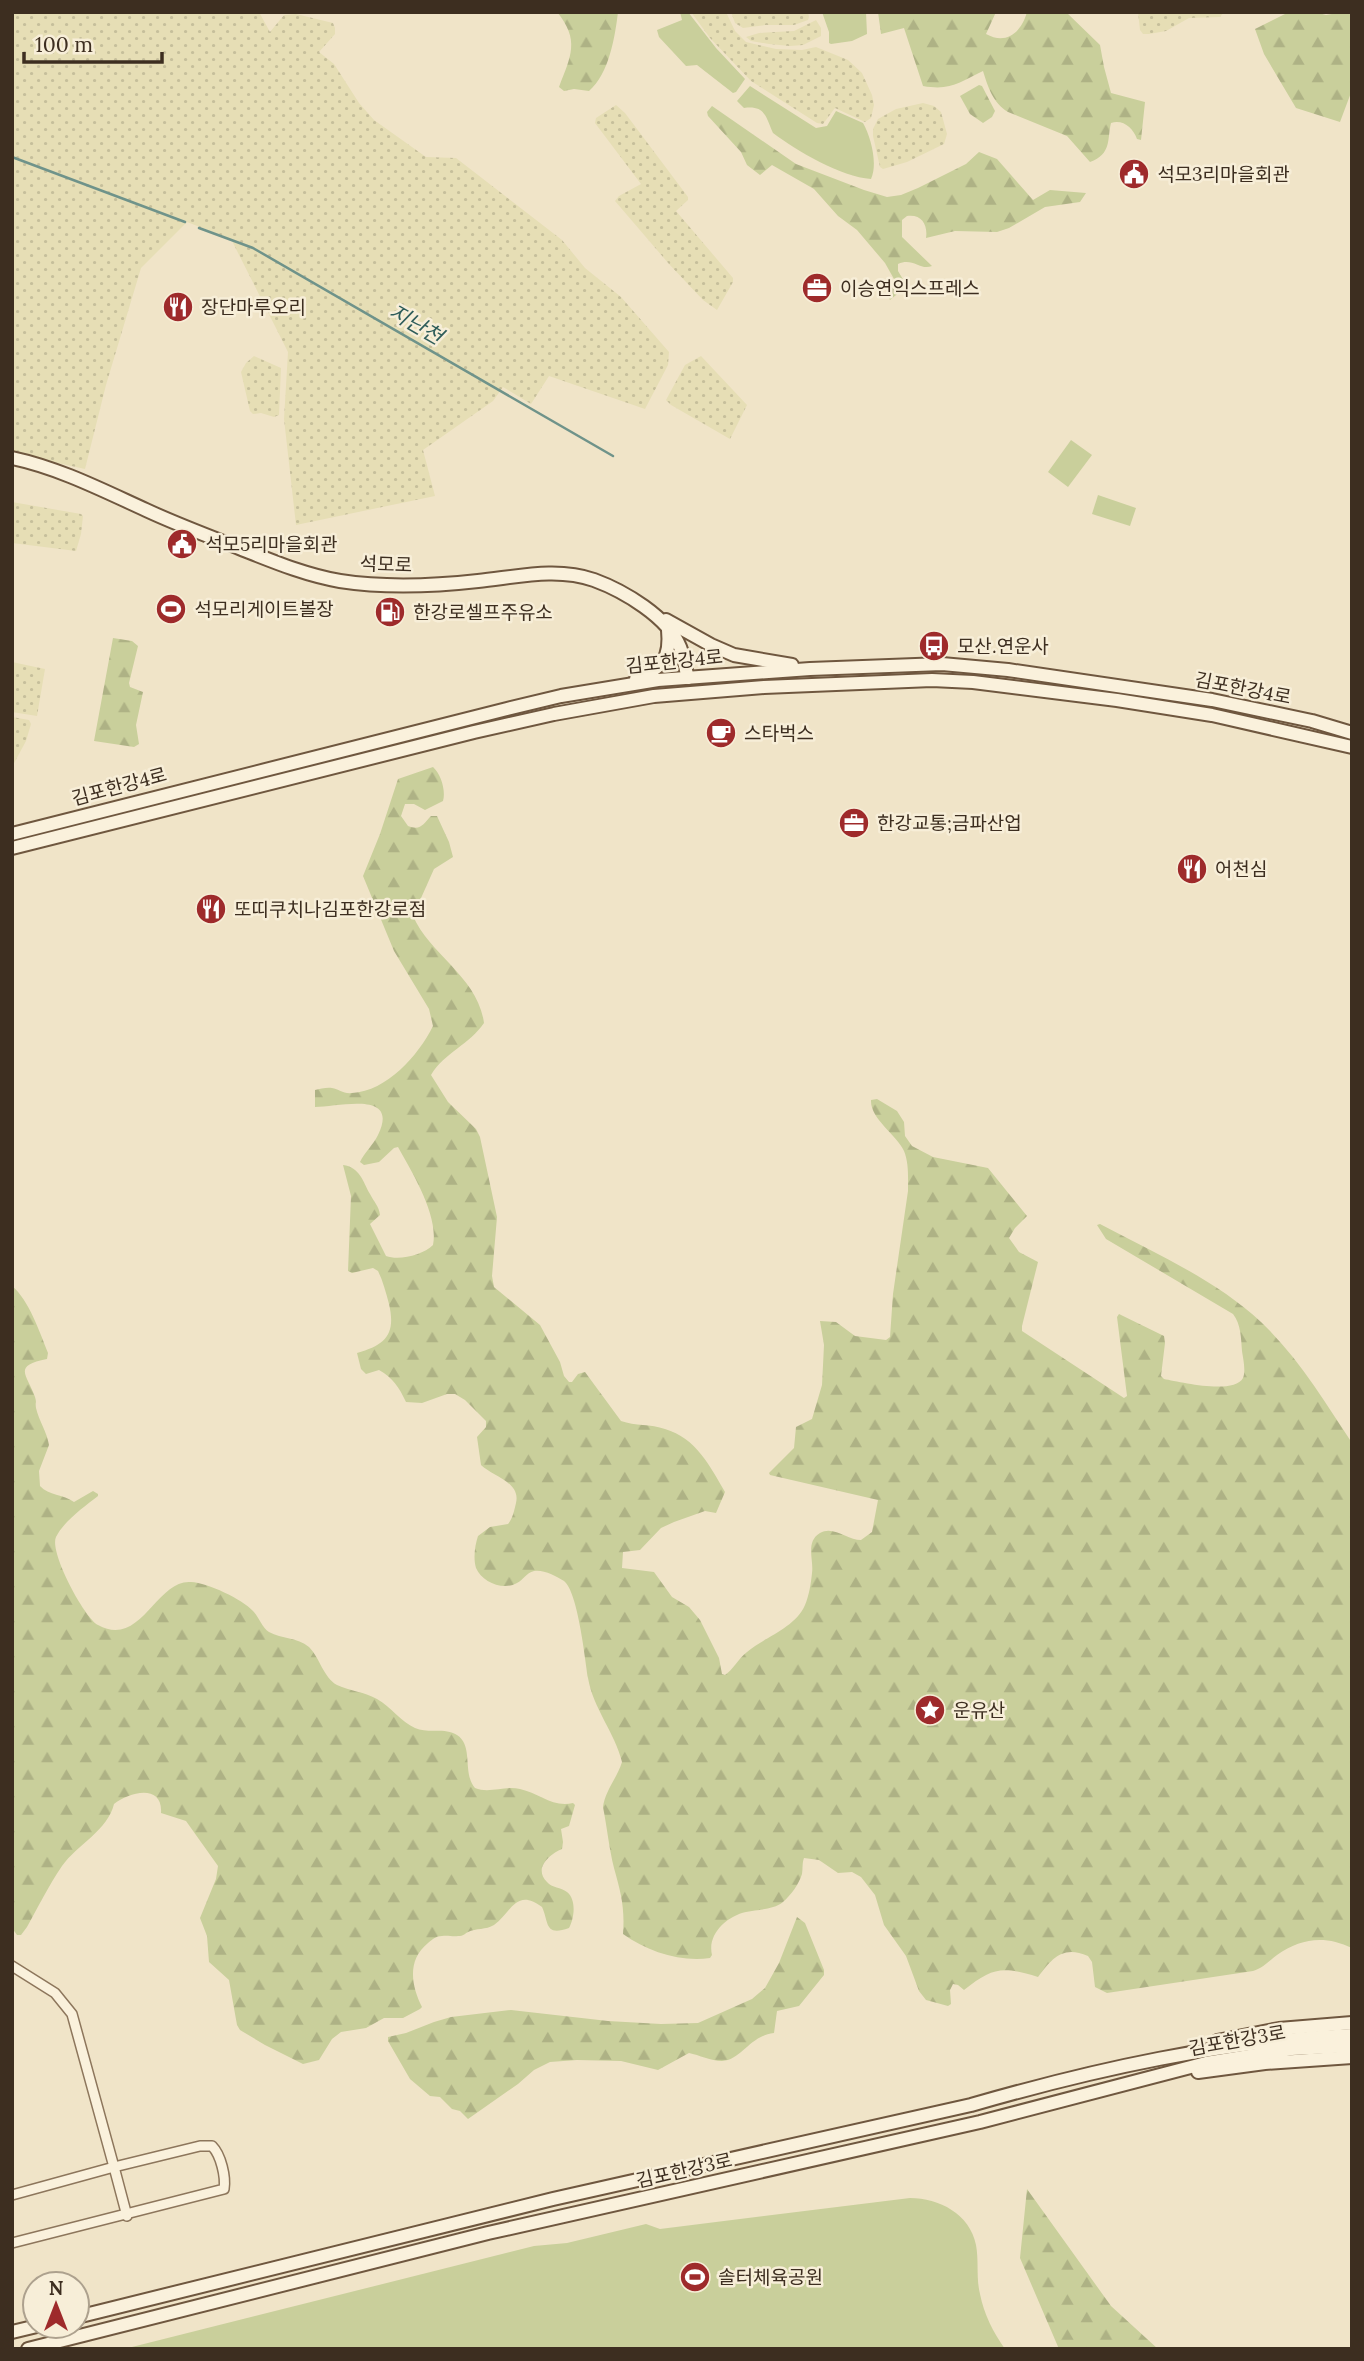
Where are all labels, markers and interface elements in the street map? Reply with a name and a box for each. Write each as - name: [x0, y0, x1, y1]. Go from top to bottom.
- scale bar: [24, 21, 163, 65]
- text: 100 m: [35, 31, 93, 58]
- public building icon: 석모3리마을회관: [1117, 157, 1151, 191]
- place label: 석모3리마을회관: [1157, 162, 1290, 186]
- office icon: 이승연익스프레스: [800, 271, 834, 305]
- place label: 이승연익스프레스: [840, 276, 980, 300]
- restaurant icon: 장단마루오리: [161, 290, 195, 324]
- place label: 장단마루오리: [201, 295, 306, 319]
- water label: 지난천: [384, 298, 450, 352]
- public building icon: 석모5리마을회관: [165, 527, 199, 561]
- place label: 석모5리마을회관: [205, 532, 338, 556]
- street label: 석모로: [359, 551, 413, 577]
- sports icon: 석모리게이트볼장: [154, 592, 188, 626]
- fuel station icon: 한강로셀프주유소: [373, 595, 407, 629]
- place label: 석모리게이트볼장: [194, 597, 334, 621]
- place label: 한강로셀프주유소: [413, 600, 553, 624]
- bus stop icon: 모산.연운사: [917, 629, 951, 663]
- place label: 모산.연운사: [957, 634, 1049, 658]
- street label: 김포한강4로: [624, 644, 724, 678]
- street label: 김포한강4로: [1193, 667, 1293, 709]
- cafe icon: 스타벅스: [704, 716, 738, 750]
- place label: 스타벅스: [744, 721, 814, 745]
- street label: 김포한강4로: [69, 762, 169, 810]
- office icon: 한강교통;금파산업: [837, 806, 871, 840]
- place label: 한강교통;금파산업: [877, 811, 1022, 835]
- restaurant icon: 어천심: [1175, 852, 1209, 886]
- place label: 어천심: [1215, 857, 1267, 881]
- restaurant icon: 또띠쿠치나김포한강로점: [194, 892, 228, 926]
- place label: 또띠쿠치나김포한강로점: [234, 897, 426, 921]
- place icon: 운유산: [913, 1693, 947, 1727]
- place label: 운유산: [953, 1698, 1005, 1722]
- street label: 김포한강3로: [1187, 2020, 1287, 2060]
- street label: 김포한강3로: [634, 2147, 734, 2193]
- sports icon: 솔터체육공원: [678, 2260, 712, 2294]
- place label: 솔터체육공원: [718, 2265, 823, 2289]
- north arrow: [21, 2270, 91, 2340]
- text: N: [49, 2276, 64, 2300]

